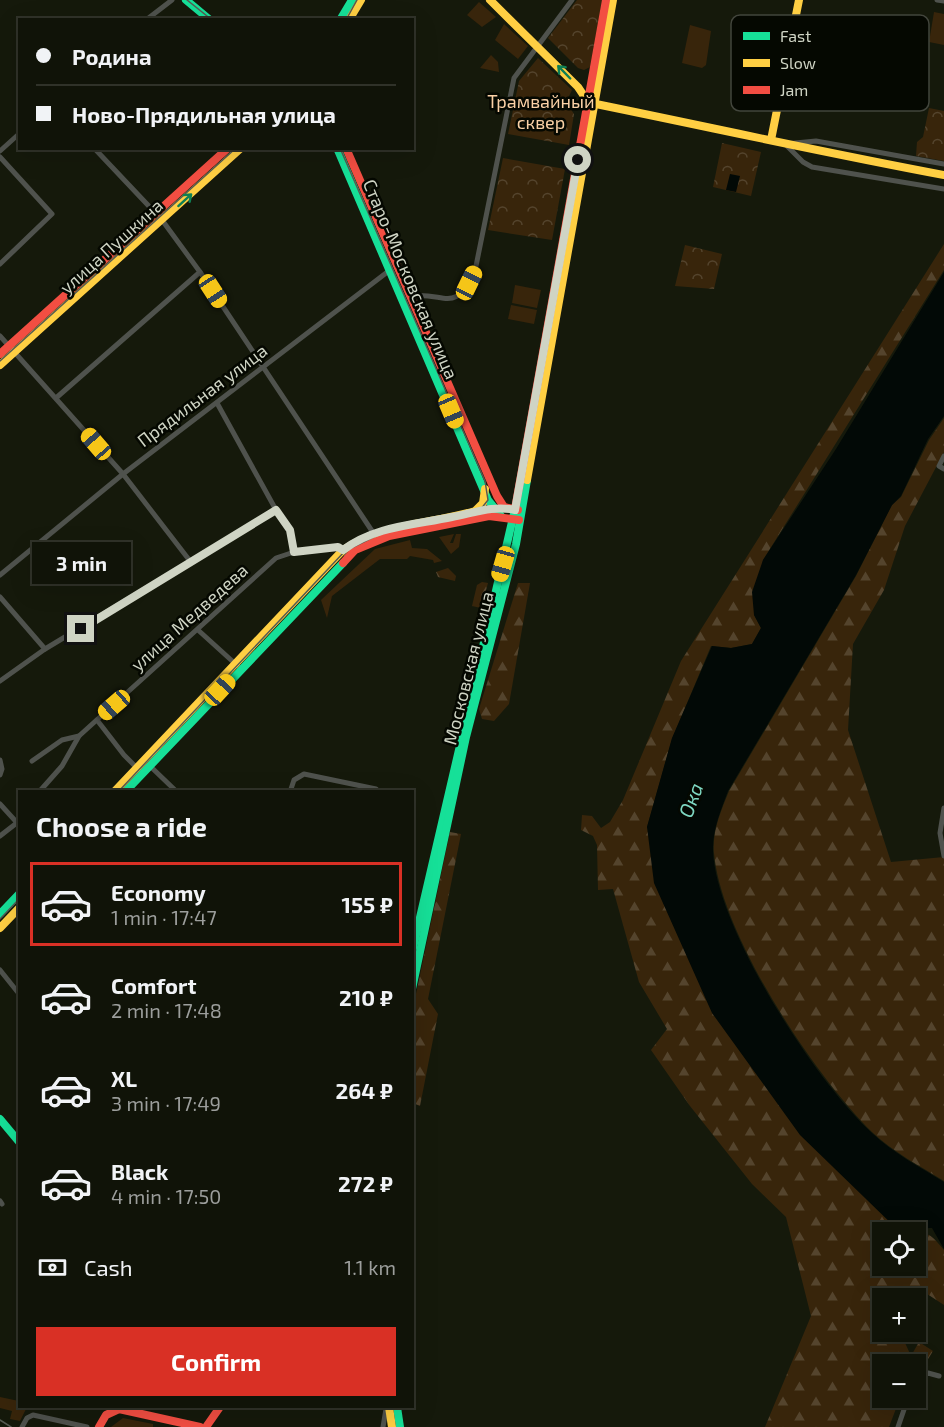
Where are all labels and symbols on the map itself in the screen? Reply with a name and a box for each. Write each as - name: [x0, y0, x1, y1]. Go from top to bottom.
- legend: [731, 15, 929, 111]
- text: Fast: [780, 26, 811, 45]
- text: Slow: [780, 53, 816, 72]
- one-way arrow: [557, 65, 572, 80]
- text: Jam: [780, 80, 808, 99]
- park label: Трамвайный сквер: [487, 90, 595, 133]
- route start: [564, 146, 591, 173]
- street label: Старо-Московская улица: [359, 176, 463, 382]
- one-way arrow: [177, 193, 192, 207]
- street label: улица Пушкина: [55, 194, 167, 298]
- car: [453, 263, 485, 303]
- car: [196, 271, 230, 311]
- street label: Прядильная улица: [133, 339, 271, 451]
- car: [436, 391, 466, 431]
- car: [77, 425, 115, 463]
- callout: 3 min: [32, 542, 130, 584]
- car: [489, 544, 517, 584]
- street label: улица Медведева: [126, 559, 252, 675]
- street label: Московская улица: [438, 589, 498, 747]
- route end: [67, 615, 94, 642]
- car: [201, 671, 239, 709]
- car: [95, 686, 133, 724]
- water label: Ока: [673, 779, 707, 821]

